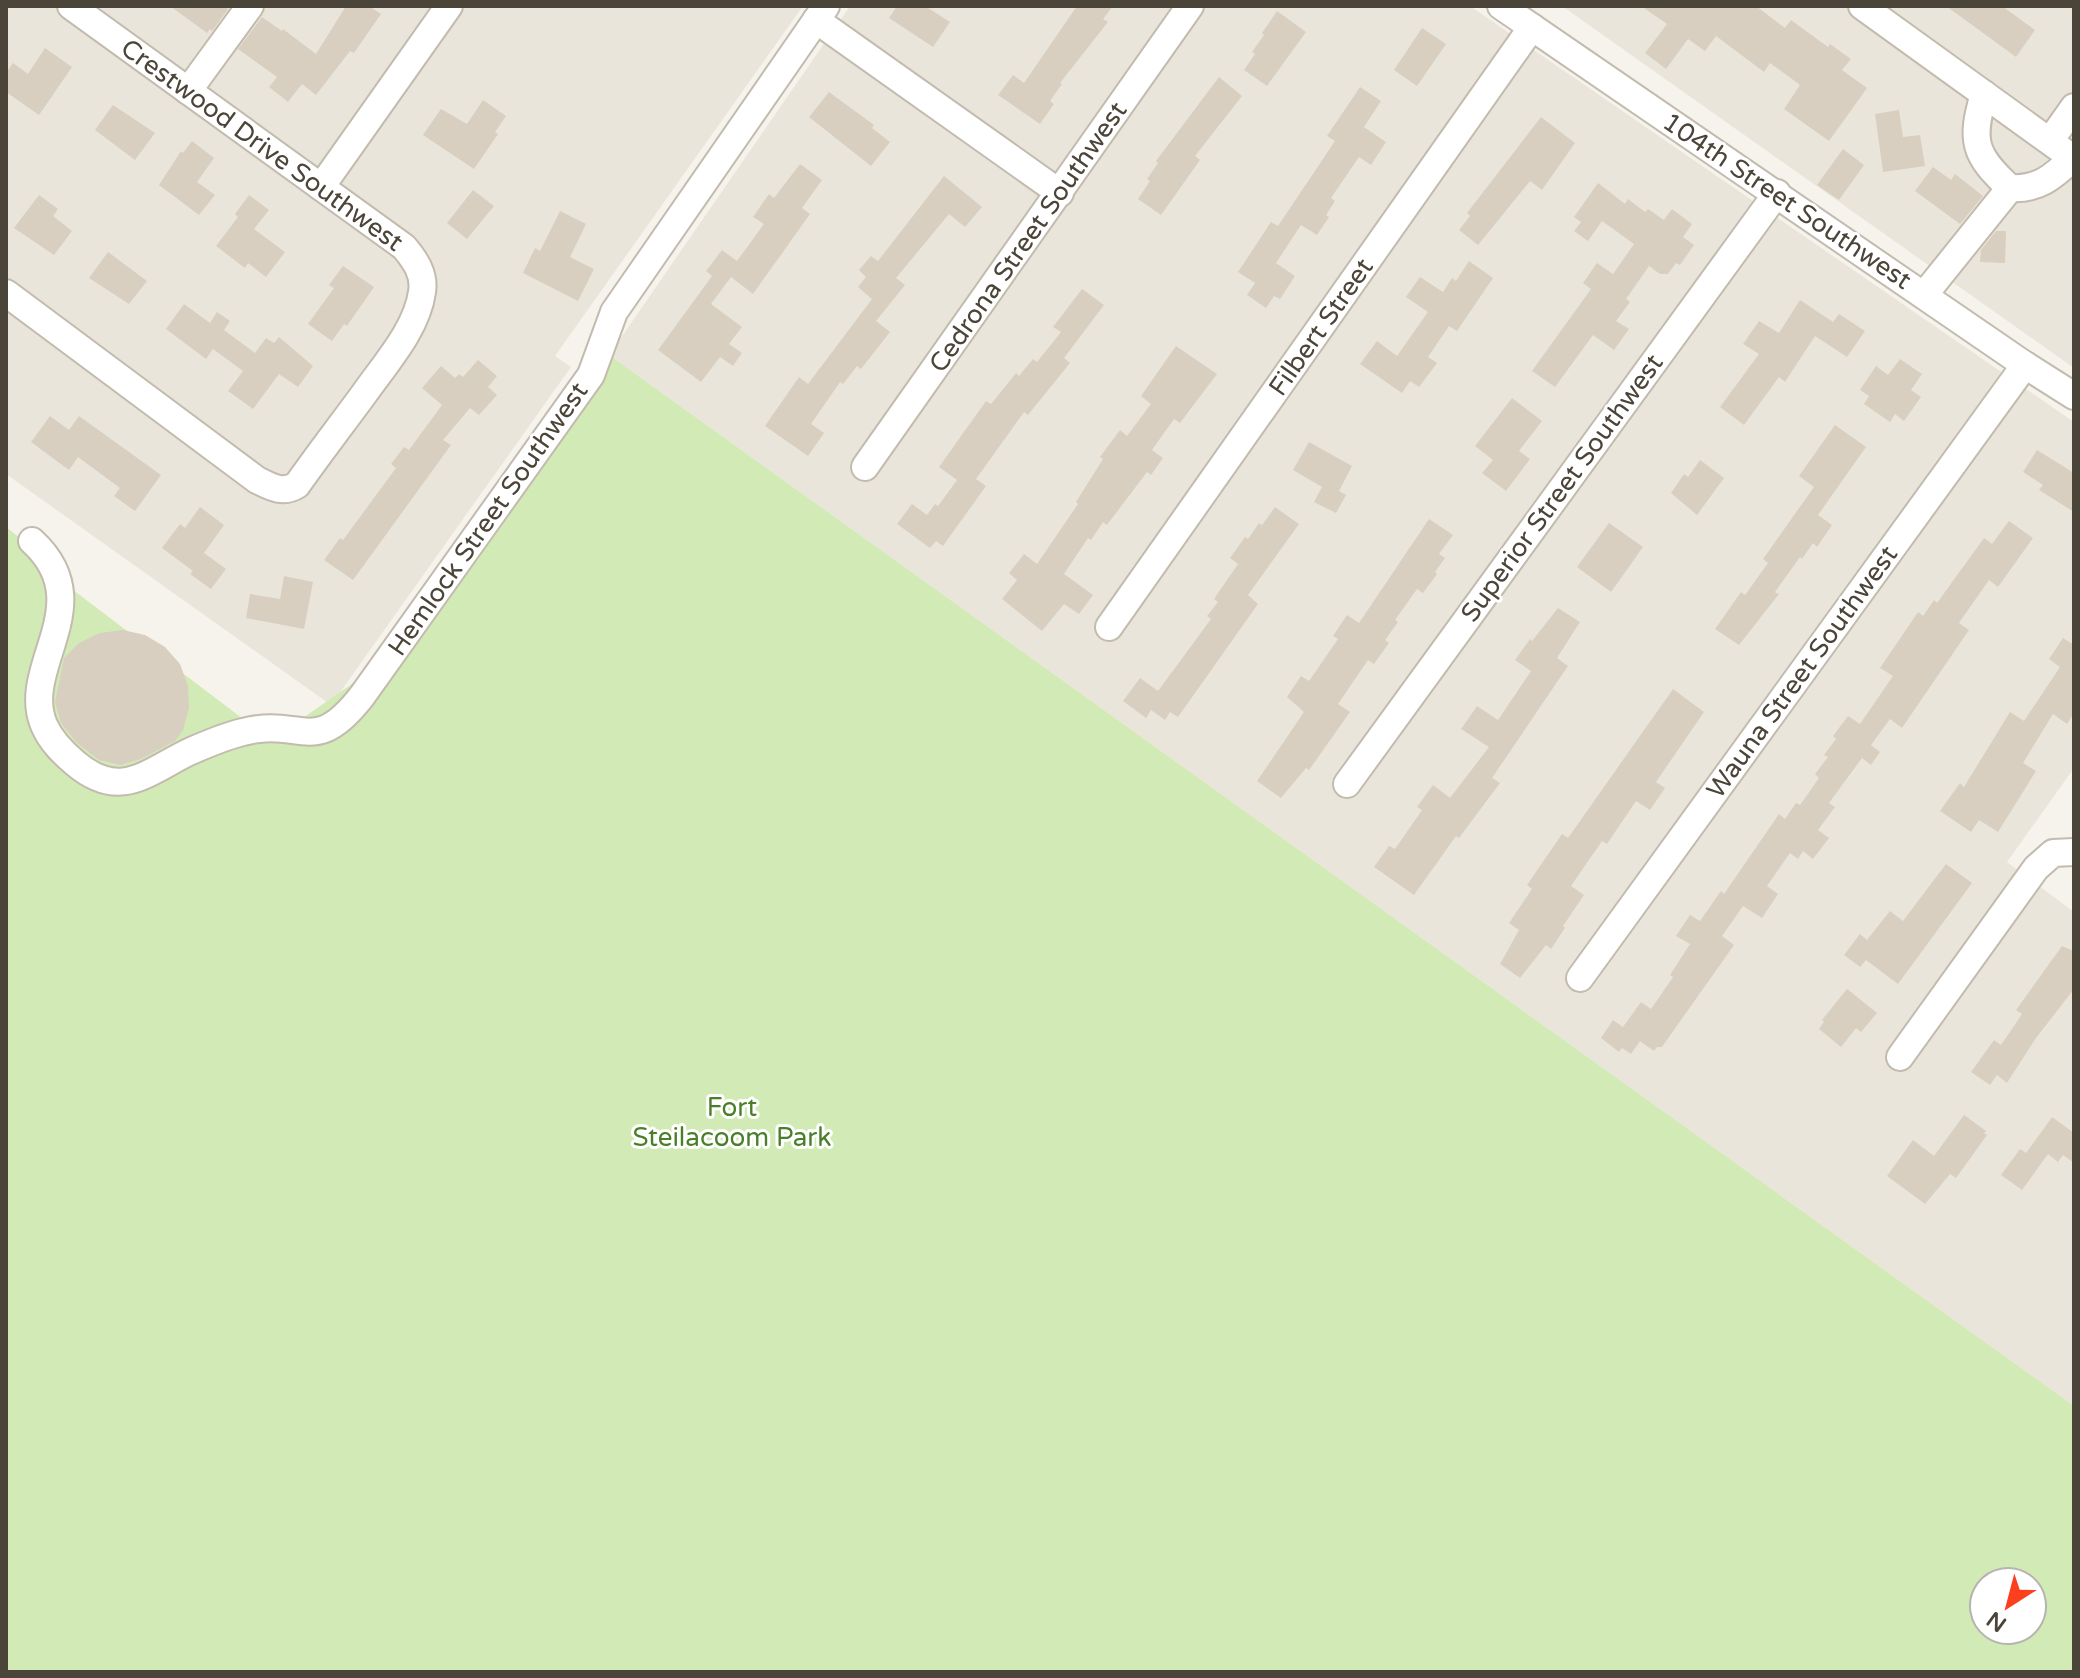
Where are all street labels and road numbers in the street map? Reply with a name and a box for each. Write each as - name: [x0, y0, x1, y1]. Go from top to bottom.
- street label: Crestwood Drive Southwest: [115, 32, 409, 258]
- street label: Cedrona Street Southwest: [923, 96, 1133, 378]
- street label: 104th Street Southwest: [1657, 106, 1917, 296]
- street label: Filbert Street: [1262, 252, 1380, 402]
- street label: Superior Street Southwest: [1454, 348, 1670, 628]
- street label: Hemlock Street Southwest: [382, 376, 594, 662]
- street label: Wauna Street Southwest: [1700, 540, 1904, 804]

